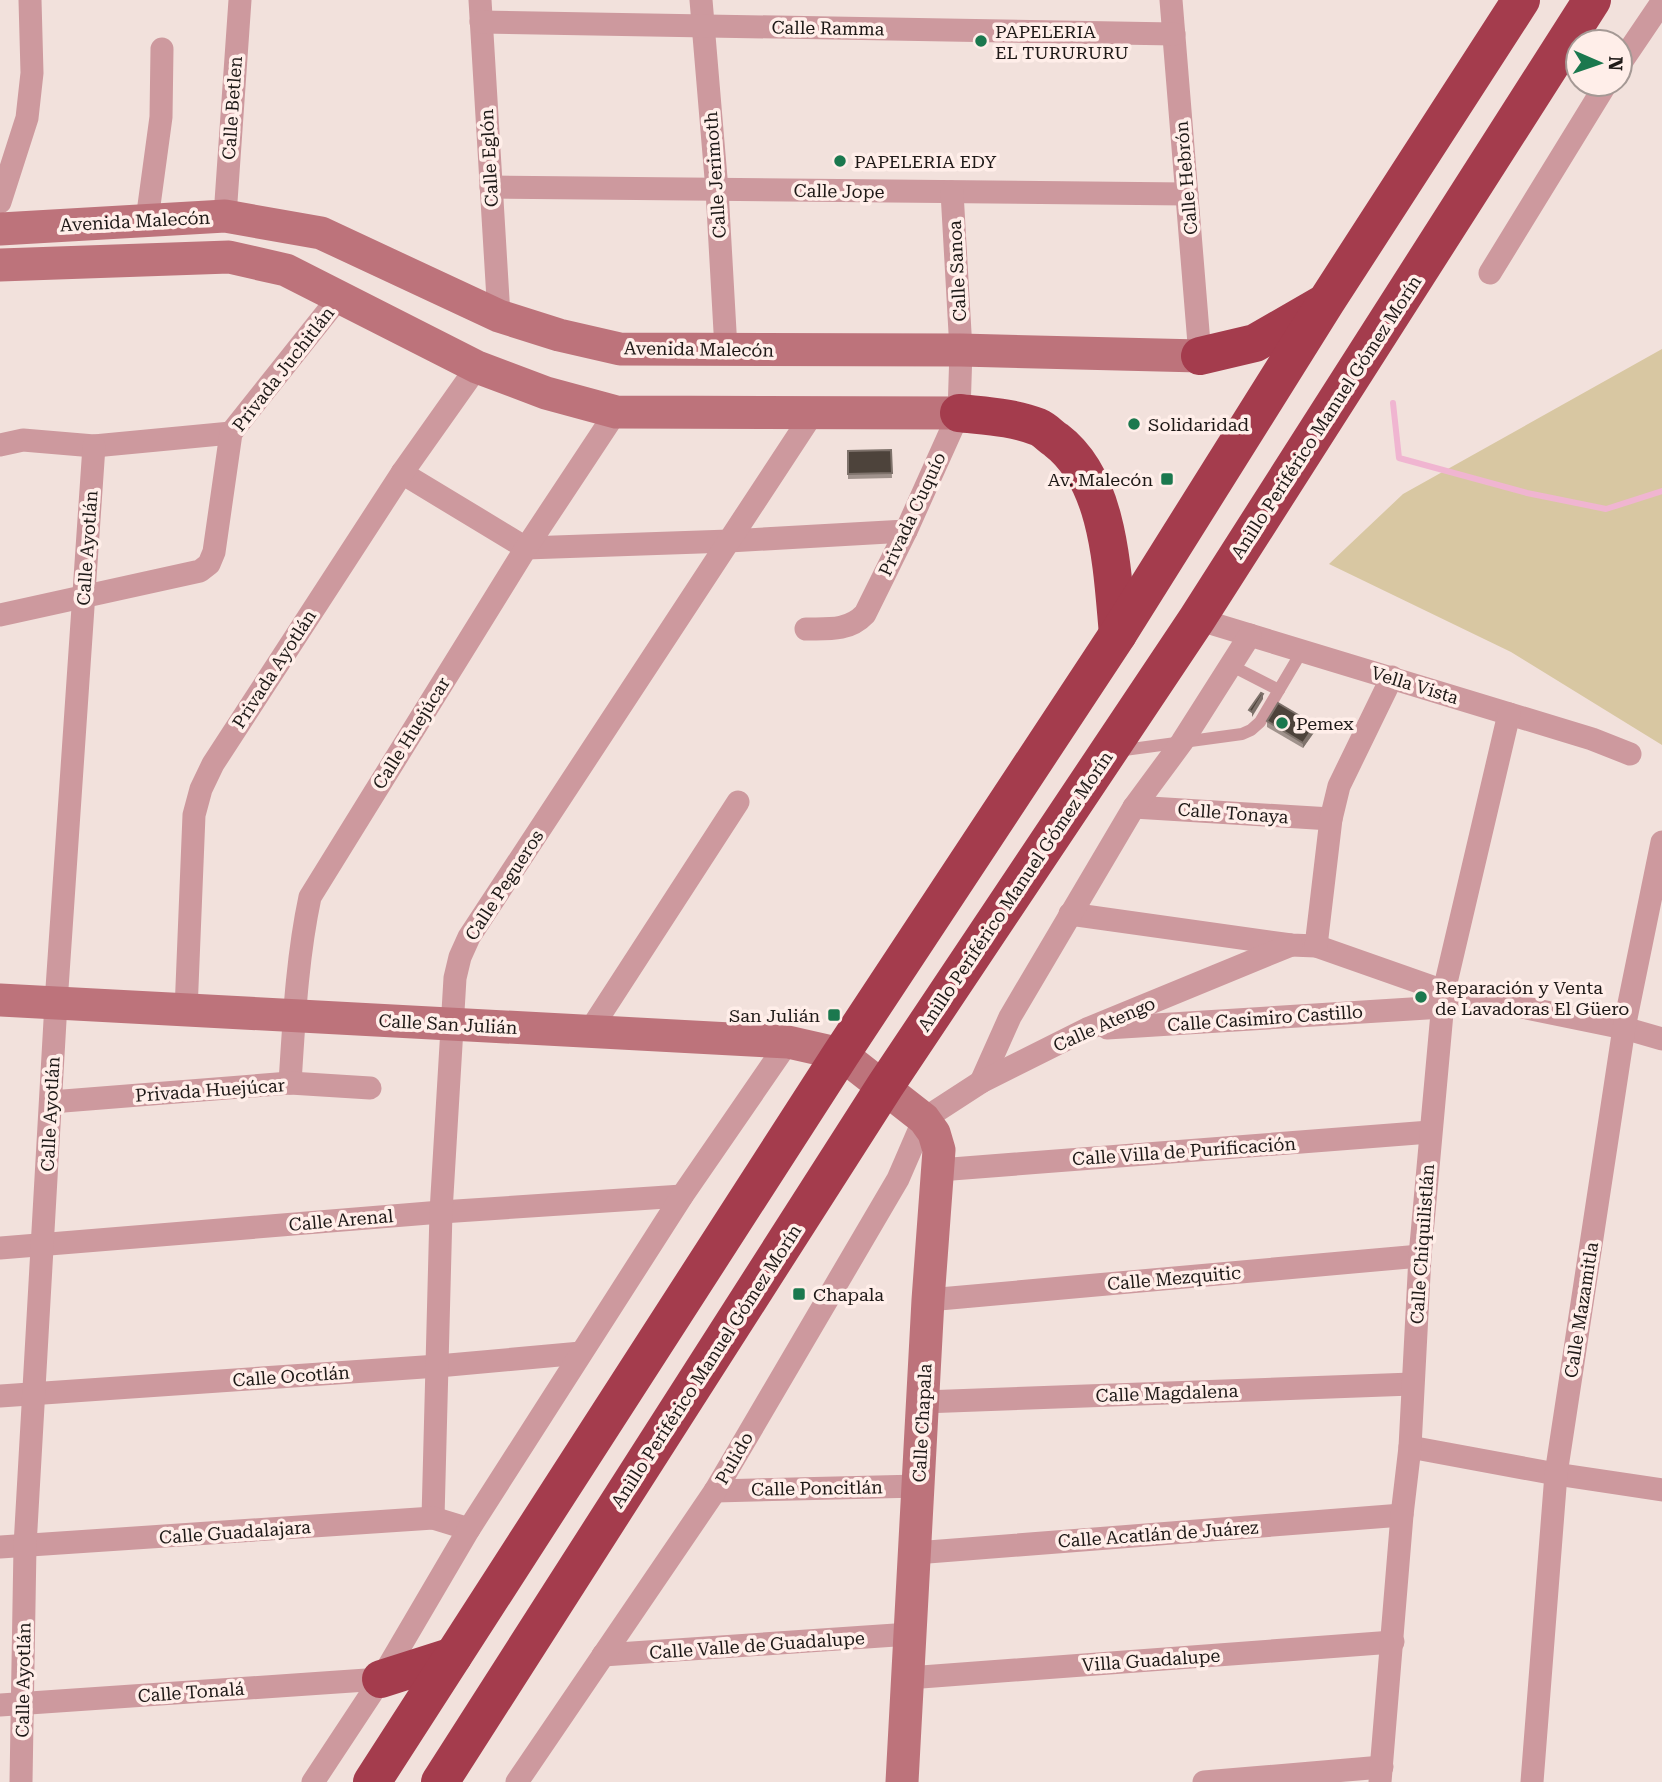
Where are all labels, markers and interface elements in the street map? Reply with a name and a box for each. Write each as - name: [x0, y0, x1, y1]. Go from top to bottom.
- street label: Calle Ramma: [771, 17, 885, 39]
- place label: PAPELERIA EL TURURURU: [995, 21, 1129, 63]
- north arrow: [1564, 28, 1634, 98]
- marker: PAPELERIA EL TURURURU: [973, 33, 989, 49]
- street label: Calle Betlen: [218, 55, 246, 161]
- text: N: [1604, 56, 1627, 72]
- street label: Calle Eglón: [476, 108, 502, 208]
- street label: Calle Jerimoth: [700, 111, 730, 239]
- street label: Calle Hebrón: [1171, 120, 1201, 236]
- place label: PAPELERIA EDY: [854, 151, 997, 172]
- marker: PAPELERIA EDY: [832, 153, 848, 169]
- street label: Calle Jope: [793, 180, 885, 202]
- street label: Avenida Malecón: [59, 207, 211, 235]
- street label: Calle Sanoa: [944, 220, 970, 322]
- street label: Anillo Periférico Manuel Gómez Morín: [1226, 271, 1426, 562]
- street label: Privada Juchitlán: [228, 302, 338, 436]
- street label: Avenida Malecón: [624, 337, 775, 361]
- place label: Solidaridad: [1148, 414, 1249, 435]
- marker: Solidaridad: [1126, 416, 1142, 432]
- street label: Privada Cuquío: [874, 449, 950, 579]
- place label: Av. Malecón: [1048, 469, 1153, 490]
- marker: Av. Malecón: [1159, 471, 1175, 487]
- street label: Calle Ayotlán: [73, 489, 102, 606]
- street label: Privada Ayotlán: [228, 605, 320, 732]
- street label: Vella Vista: [1369, 662, 1461, 708]
- street label: Calle Huejúcar: [368, 673, 454, 793]
- place label: Pemex: [1296, 713, 1354, 734]
- marker: Pemex: [1274, 715, 1290, 731]
- street label: Anillo Periférico Manuel Gómez Morín: [913, 747, 1117, 1035]
- street label: Calle Tonaya: [1177, 799, 1289, 827]
- street label: Calle Pegueros: [461, 826, 547, 944]
- place label: Reparación y Venta de Lavadoras El Güero: [1435, 977, 1629, 1019]
- marker: Reparación y Venta de Lavadoras El Güero: [1413, 989, 1429, 1005]
- street label: Calle Atengo: [1050, 992, 1158, 1056]
- street label: Calle Casimiro Castillo: [1166, 1001, 1364, 1035]
- place label: San Julián: [729, 1005, 820, 1026]
- marker: San Julián: [826, 1007, 842, 1023]
- street label: Calle San Julián: [378, 1010, 518, 1038]
- street label: Calle Ayotlán: [36, 1056, 64, 1172]
- street label: Privada Huejúcar: [134, 1074, 286, 1106]
- street label: Calle Villa de Purificación: [1071, 1133, 1297, 1169]
- street label: Calle Chiquilistlán: [1406, 1163, 1438, 1325]
- street label: Calle Arenal: [288, 1205, 395, 1235]
- street label: Anillo Periférico Manuel Gómez Morín: [606, 1220, 806, 1511]
- street label: Calle Mazamitla: [1560, 1240, 1602, 1379]
- street label: Calle Mezquitic: [1106, 1262, 1242, 1294]
- place label: Chapala: [813, 1284, 884, 1305]
- marker: Chapala: [791, 1286, 807, 1302]
- street label: Calle Ocotlán: [232, 1361, 351, 1391]
- street label: Calle Chapala: [908, 1363, 936, 1483]
- street label: Calle Magdalena: [1095, 1380, 1239, 1406]
- street label: Pulido: [711, 1428, 757, 1488]
- street label: Calle Poncitlán: [751, 1476, 883, 1500]
- street label: Calle Guadalajara: [158, 1516, 312, 1548]
- street label: Calle Acatlán de Juárez: [1057, 1516, 1260, 1551]
- street label: Calle Ayotlán: [11, 1622, 35, 1738]
- street label: Calle Valle de Guadalupe: [649, 1627, 866, 1663]
- street label: Villa Guadalupe: [1081, 1645, 1221, 1675]
- street label: Calle Tonalá: [137, 1678, 245, 1706]

